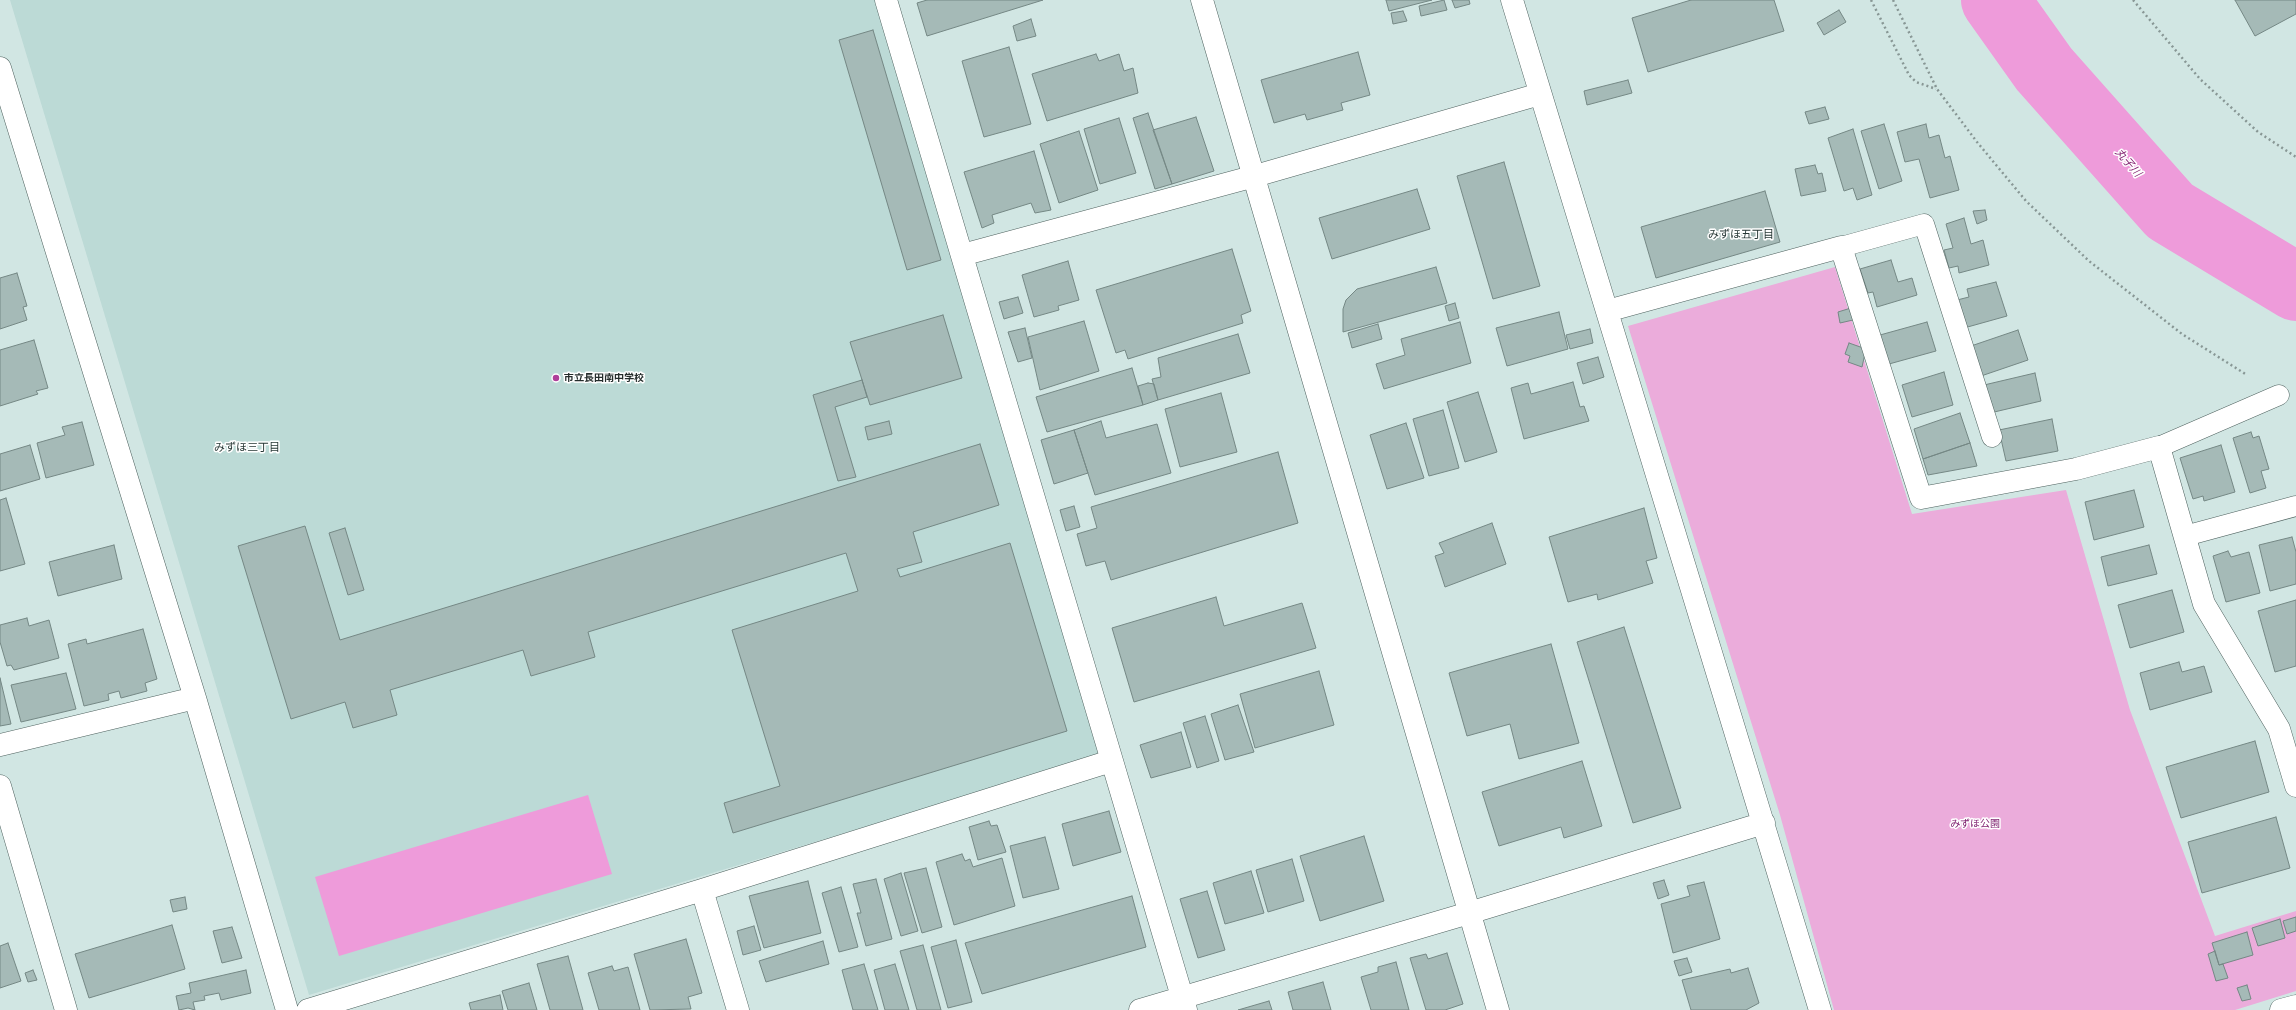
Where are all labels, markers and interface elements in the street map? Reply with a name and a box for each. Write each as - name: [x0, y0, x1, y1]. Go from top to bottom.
- water label: 丸子川: [2112, 146, 2144, 180]
- district label: みずほ五丁目: [1708, 228, 1774, 242]
- place label: 市立長田南中学校: [564, 372, 644, 384]
- marker: 市立長田南中学校: [551, 373, 561, 383]
- district label: みずほ三丁目: [214, 441, 280, 455]
- park label: みずほ公園: [1950, 818, 2000, 830]

